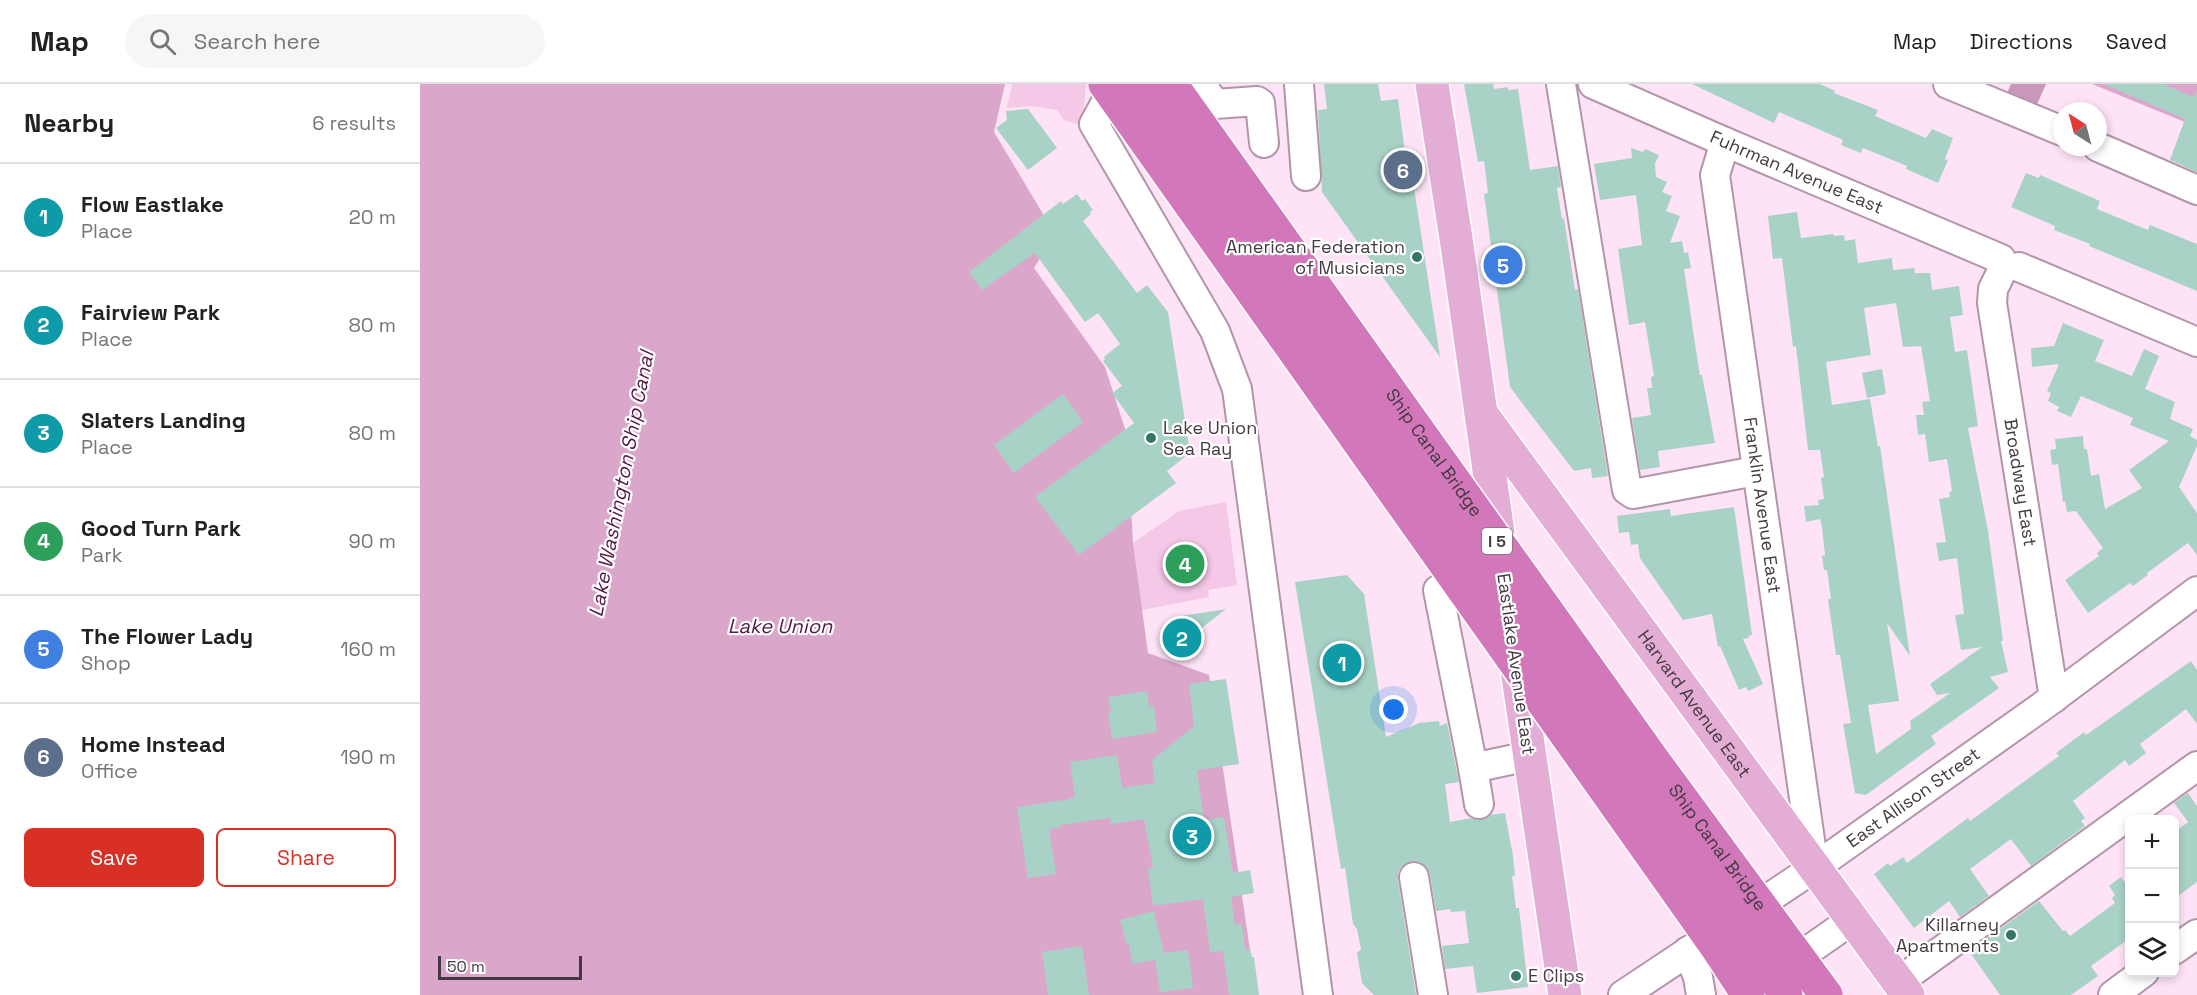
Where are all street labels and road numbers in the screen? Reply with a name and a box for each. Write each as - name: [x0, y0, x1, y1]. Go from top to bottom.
- street label: Fuhrman Avenue East: [1707, 125, 1887, 219]
- street label: Ship Canal Bridge: [1381, 384, 1488, 521]
- street label: Franklin Avenue East: [1739, 415, 1787, 595]
- street label: Broadway East: [1999, 417, 2042, 548]
- road number: I 5: [1482, 528, 1512, 554]
- street label: Eastlake Avenue East: [1492, 572, 1541, 756]
- street label: Harvard Avenue East: [1633, 625, 1756, 782]
- street label: East Allison Street: [1842, 742, 1984, 852]
- street label: Ship Canal Bridge: [1664, 779, 1772, 915]

